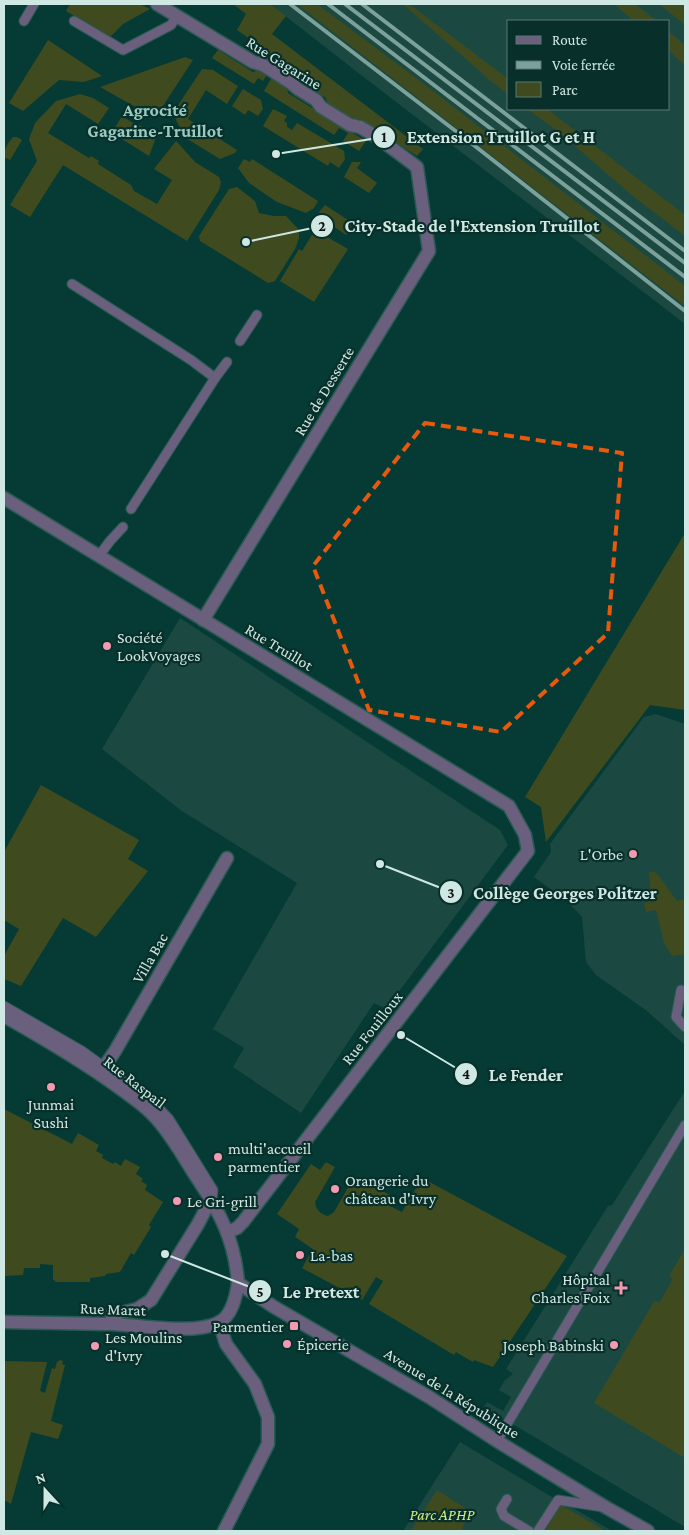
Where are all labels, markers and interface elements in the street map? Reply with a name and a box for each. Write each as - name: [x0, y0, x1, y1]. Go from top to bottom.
- legend: [507, 20, 669, 110]
- text: Route: [552, 32, 587, 48]
- street label: Rue Gagarine: [243, 33, 325, 94]
- text: Voie ferrée: [552, 57, 616, 73]
- text: Parc: [552, 82, 578, 98]
- district label: Agrocité Gagarine-Truillot: [87, 100, 223, 141]
- callout: Extension Truillot G et H: [372, 121, 605, 154]
- text: Extension Truillot G et H: [407, 127, 595, 147]
- text: 1: [381, 129, 387, 145]
- callout: City-Stade de l'Extension Truillot: [310, 209, 610, 242]
- text: City-Stade de l'Extension Truillot: [345, 216, 600, 236]
- text: 2: [318, 218, 326, 234]
- street label: Rue de Desserte: [291, 343, 357, 439]
- street label: Rue Truillot: [242, 620, 317, 674]
- place label: Société LookVoyages: [117, 629, 201, 665]
- marker: Société LookVoyages: [101, 640, 113, 652]
- place label: L'Orbe: [580, 846, 623, 863]
- marker: L'Orbe: [627, 848, 639, 860]
- callout: Collège Georges Politzer: [438, 876, 667, 909]
- text: Collège Georges Politzer: [473, 883, 657, 903]
- text: 3: [447, 885, 455, 901]
- street label: Villa Bac: [129, 930, 171, 986]
- street label: Rue Fouilloux: [338, 988, 406, 1068]
- street label: Rue Raspail: [100, 1053, 169, 1112]
- callout: Le Fender: [453, 1058, 573, 1091]
- text: Le Fender: [489, 1065, 563, 1085]
- text: 4: [462, 1066, 470, 1082]
- marker: Junmai Sushi: [45, 1081, 57, 1093]
- place label: Junmai Sushi: [26, 1096, 74, 1131]
- place label: multi'accueil parmentier: [228, 1140, 311, 1176]
- marker: multi'accueil parmentier: [212, 1151, 224, 1163]
- place label: Orangerie du château d'Ivry: [345, 1172, 437, 1208]
- marker: Orangerie du château d'Ivry: [329, 1183, 341, 1195]
- place label: Le Gri-grill: [187, 1193, 257, 1211]
- marker: Le Gri-grill: [171, 1195, 183, 1207]
- place label: La-bas: [310, 1247, 353, 1264]
- marker: La-bas: [294, 1249, 306, 1261]
- place label: Hôpital Charles Foix: [531, 1271, 610, 1306]
- callout: Le Pretext: [248, 1275, 369, 1308]
- marker: Hôpital Charles Foix: [614, 1281, 628, 1295]
- text: Le Pretext: [283, 1282, 360, 1302]
- text: 5: [256, 1284, 264, 1300]
- street label: Rue Marat: [80, 1299, 147, 1319]
- place label: Parmentier: [212, 1318, 284, 1335]
- marker: Parmentier: [288, 1320, 300, 1332]
- place label: Les Moulins d'Ivry: [105, 1329, 182, 1365]
- place label: Épicerie: [297, 1336, 349, 1354]
- place label: Joseph Babinski: [501, 1337, 604, 1355]
- marker: Épicerie: [281, 1338, 293, 1350]
- marker: Joseph Babinski: [608, 1339, 620, 1351]
- marker: Les Moulins d'Ivry: [89, 1340, 101, 1352]
- street label: Avenue de la République: [381, 1344, 523, 1442]
- north arrow: [20, 1465, 70, 1515]
- text: N: [33, 1469, 48, 1487]
- park label: Parc APHP: [410, 1506, 475, 1523]

